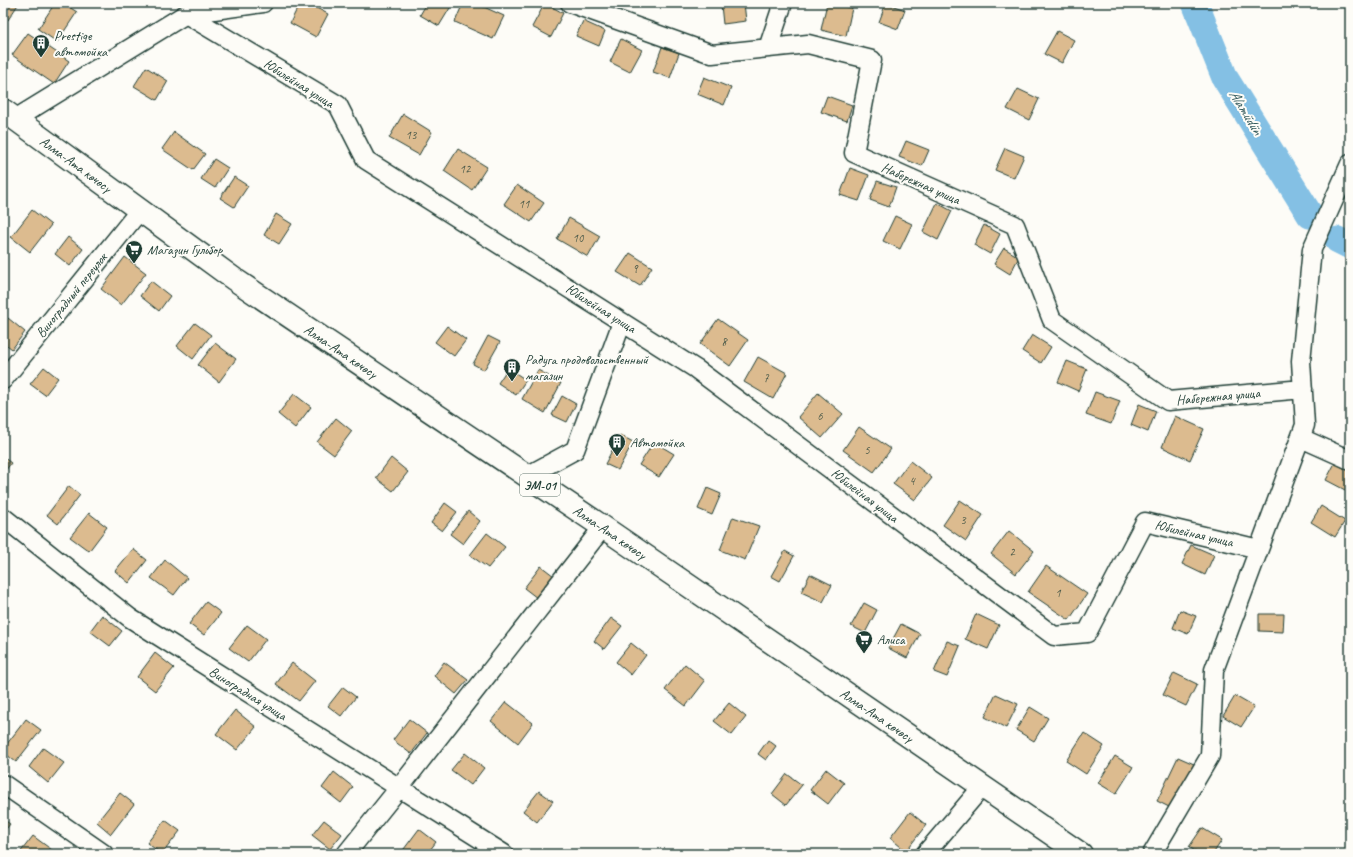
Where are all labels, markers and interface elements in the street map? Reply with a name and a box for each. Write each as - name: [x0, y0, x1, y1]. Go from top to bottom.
- place label: Prestige автомойка: [54, 27, 108, 60]
- building icon: Prestige автомойка: [31, 33, 51, 58]
- street label: Юбилейная улица: [261, 55, 338, 112]
- water label: Alamüdün: [1224, 86, 1267, 139]
- house number: 13: [406, 127, 418, 143]
- street label: Алма-Ата көчөсү: [36, 133, 116, 197]
- street label: Набережная улица: [879, 159, 964, 209]
- house number: 12: [460, 161, 472, 177]
- house number: 11: [519, 196, 530, 212]
- house number: 10: [573, 230, 585, 246]
- supermarket icon: Магазин Гульбор: [124, 239, 144, 264]
- place label: Магазин Гульбор: [147, 241, 223, 258]
- street label: Виноградный переулок: [32, 248, 112, 341]
- house number: 9: [632, 261, 639, 277]
- street label: Юбилейная улица: [563, 280, 640, 337]
- street label: Алма-Ата көчөсү: [301, 321, 382, 383]
- house number: 8: [721, 334, 728, 350]
- place label: Радуга продовольственный магазин: [525, 351, 649, 384]
- building icon: Радуга продовольственный магазин: [502, 357, 522, 382]
- house number: 7: [763, 370, 769, 386]
- street label: Набережная улица: [1175, 384, 1262, 409]
- house number: 6: [817, 408, 823, 424]
- building icon: Автомойка: [607, 432, 627, 457]
- place label: Автомойка: [630, 434, 685, 451]
- house number: 5: [864, 442, 870, 458]
- street label: Юбилейная улица: [828, 465, 903, 527]
- house number: 4: [909, 473, 916, 489]
- road number: ЭМ-01: [520, 474, 560, 496]
- street label: Алма-Ата көчөсү: [570, 502, 651, 564]
- house number: 3: [960, 512, 967, 528]
- street label: Юбилейная улица: [1153, 516, 1236, 551]
- house number: 2: [1009, 544, 1016, 560]
- house number: 1: [1055, 585, 1061, 601]
- supermarket icon: Алиса: [854, 629, 874, 654]
- place label: Алиса: [877, 631, 906, 648]
- street label: Виноградная улица: [206, 663, 291, 725]
- street label: Алма-Ата көчөсү: [837, 685, 918, 747]

